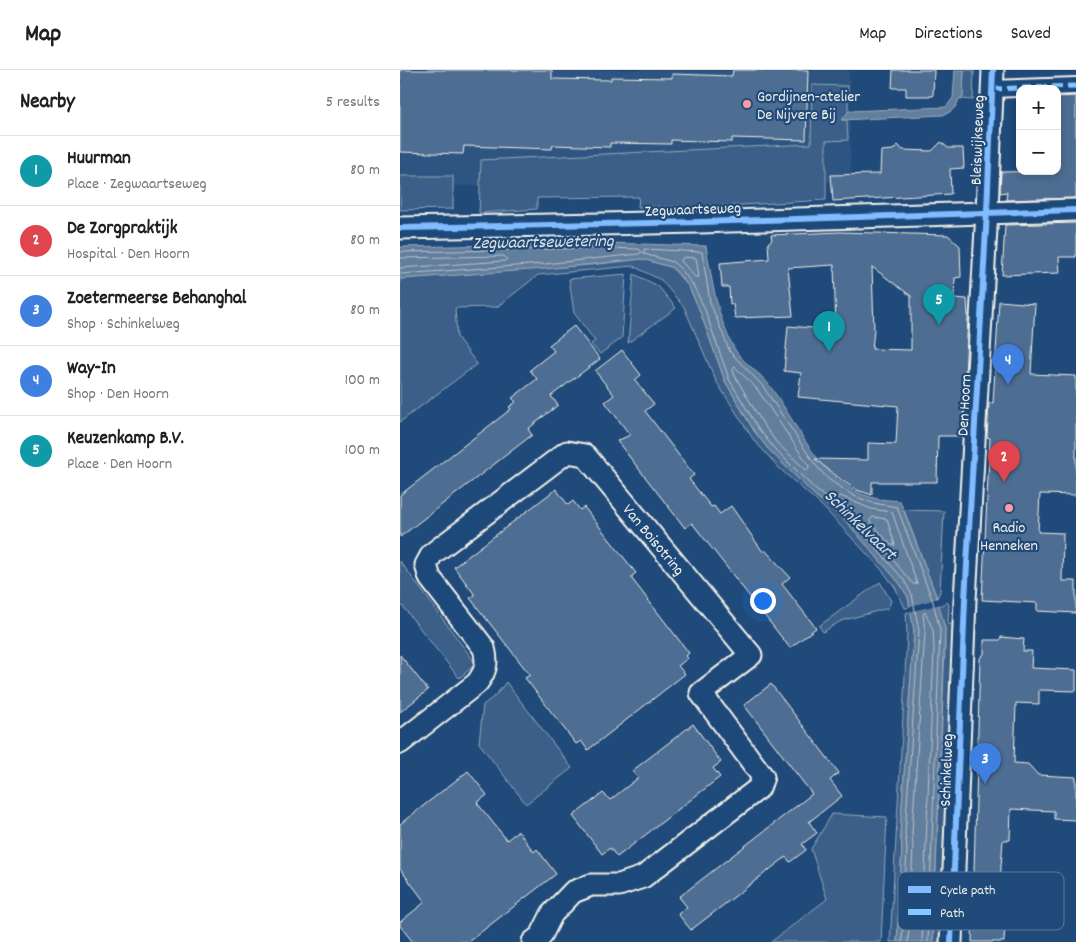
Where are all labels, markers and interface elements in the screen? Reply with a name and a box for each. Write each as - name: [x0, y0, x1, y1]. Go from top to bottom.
- text: Map: [25, 18, 61, 52]
- text: Map: [859, 22, 886, 47]
- text: Directions: [914, 22, 983, 47]
- text: Saved: [1011, 22, 1051, 47]
- map controls: [1016, 85, 1061, 175]
- button: +: [1016, 85, 1061, 130]
- place label: Gordijnen-atelier De Nijvere Bij: [757, 86, 860, 127]
- text: Nearby: [20, 88, 75, 118]
- text: 5 results: [326, 91, 380, 114]
- street label: Bleiswijkseweg: [965, 95, 992, 186]
- marker: Gordijnen-atelier De Nijvere Bij: [741, 98, 753, 110]
- button: −: [1016, 130, 1061, 175]
- text: Huurman: [67, 146, 131, 173]
- text: 1: [34, 159, 38, 182]
- text: 80 m: [350, 159, 380, 182]
- text: Place · Zegwaartseweg: [67, 173, 206, 196]
- street label: Zegwaartseweg: [645, 197, 742, 224]
- text: De Zorgpraktijk: [67, 216, 178, 243]
- text: 2: [33, 229, 40, 252]
- text: 80 m: [350, 229, 380, 252]
- water label: Zegwaartsewetering: [472, 230, 615, 257]
- text: Hospital · Den Hoorn: [67, 243, 190, 266]
- pin: 5: [923, 284, 955, 325]
- text: Zoetermeerse Behanghal: [67, 286, 246, 313]
- text: 3: [32, 299, 40, 322]
- text: 80 m: [350, 299, 380, 322]
- pin: 1: [813, 311, 845, 352]
- text: Shop · Schinkelweg: [67, 313, 180, 336]
- pin: 4: [992, 344, 1024, 385]
- text: Way-In: [67, 356, 116, 383]
- text: 4: [33, 369, 39, 392]
- text: 100 m: [344, 369, 380, 392]
- street label: Den Hoorn: [952, 374, 979, 437]
- text: Shop · Den Hoorn: [67, 383, 169, 406]
- text: Keuzenkamp B.V.: [67, 426, 184, 453]
- text: 5: [32, 439, 40, 462]
- text: 100 m: [344, 439, 380, 462]
- pin: 2: [988, 441, 1020, 482]
- text: Place · Den Hoorn: [67, 453, 172, 476]
- water label: Schinkelvaart: [817, 485, 903, 568]
- street label: Van Boisotring: [616, 500, 689, 581]
- marker: Radio Henneken: [1003, 502, 1015, 514]
- place label: Radio Henneken: [980, 517, 1038, 558]
- your location: [750, 588, 776, 614]
- street label: Schinkelweg: [935, 733, 960, 807]
- pin: 3: [969, 743, 1001, 784]
- legend: [898, 872, 1064, 930]
- text: Cycle path: [940, 881, 996, 901]
- text: Path: [940, 904, 965, 924]

